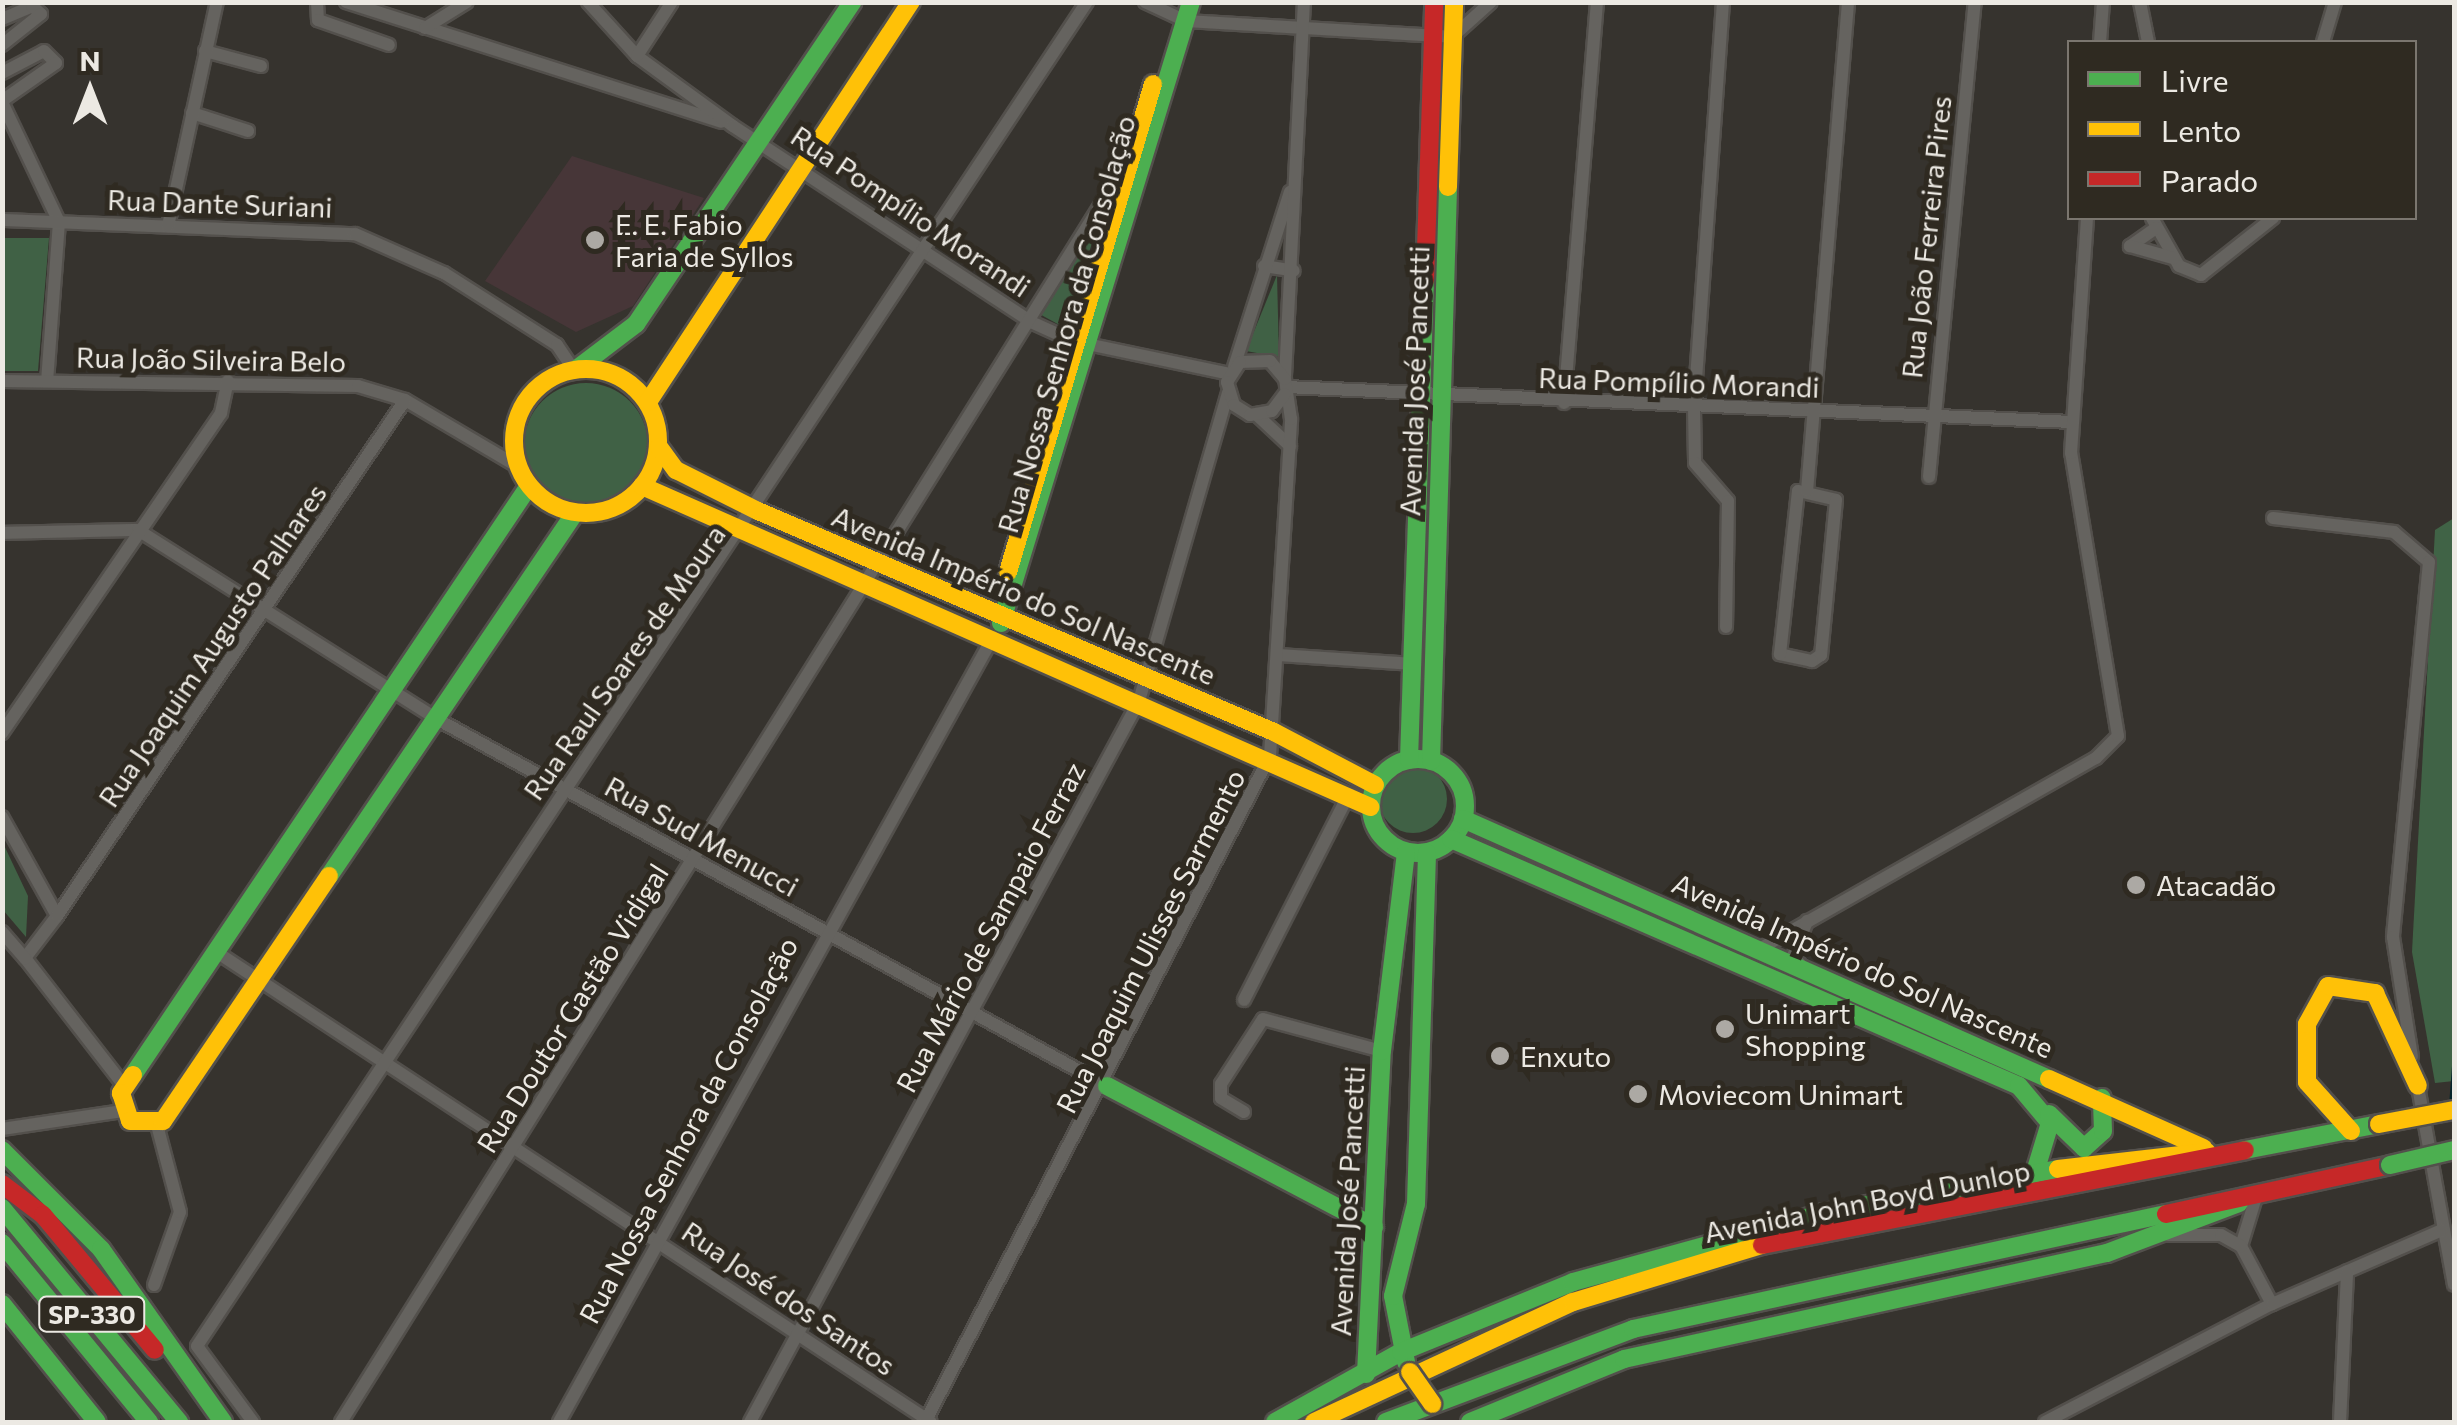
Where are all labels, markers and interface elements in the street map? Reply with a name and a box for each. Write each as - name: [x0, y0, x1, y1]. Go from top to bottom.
- north arrow: [40, 40, 140, 140]
- legend: [2067, 40, 2417, 220]
- text: N: [80, 43, 101, 77]
- text: Livre: [2161, 61, 2229, 98]
- street label: Rua João Ferreira Pires: [1894, 94, 1958, 380]
- street label: Rua Nossa Senhora da Consolação: [990, 111, 1142, 537]
- text: Lento: [2161, 111, 2241, 148]
- street label: Rua Pompílio Morandi: [785, 118, 1037, 304]
- text: Parado: [2161, 161, 2258, 198]
- street label: Rua Dante Suriani: [107, 182, 333, 224]
- place label: E. E. Fabio Faria de Syllos: [615, 207, 794, 273]
- marker: E. E. Fabio Faria de Syllos: [584, 229, 606, 251]
- street label: Avenida José Pancetti: [1392, 245, 1436, 517]
- street label: Rua João Silveira Belo: [76, 340, 346, 378]
- street label: Rua Pompílio Morandi: [1538, 360, 1820, 404]
- street label: Rua Joaquim Augusto Palhares: [91, 477, 333, 813]
- street label: Avenida Império do Sol Nascente: [827, 499, 1221, 691]
- street label: Rua Raul Soares de Moura: [516, 518, 732, 806]
- street label: Rua Mário de Sampaio Ferraz: [889, 756, 1091, 1098]
- street label: Rua Joaquim Ulisses Sarmento: [1048, 763, 1252, 1119]
- street label: Rua Sud Menucci: [599, 769, 805, 903]
- street label: Rua Doutor Gastão Vidigal: [469, 857, 675, 1159]
- street label: Avenida Império do Sol Nascente: [1667, 866, 2059, 1064]
- place label: Atacadão: [2156, 868, 2276, 902]
- marker: Atacadão: [2125, 874, 2147, 896]
- street label: Rua Nossa Senhora da Consolação: [572, 931, 804, 1329]
- place label: Unimart Shopping: [1745, 996, 1866, 1062]
- marker: Unimart Shopping: [1714, 1018, 1736, 1040]
- place label: Enxuto: [1520, 1039, 1611, 1073]
- marker: Enxuto: [1489, 1045, 1511, 1067]
- street label: Avenida José Pancetti: [1323, 1065, 1371, 1337]
- place label: Moviecom Unimart: [1658, 1077, 1903, 1111]
- marker: Moviecom Unimart: [1627, 1083, 1649, 1105]
- street label: Avenida John Boyd Dunlop: [1701, 1153, 2033, 1249]
- street label: Rua José dos Santos: [676, 1214, 902, 1382]
- road number: SP-330: [37, 1294, 147, 1334]

